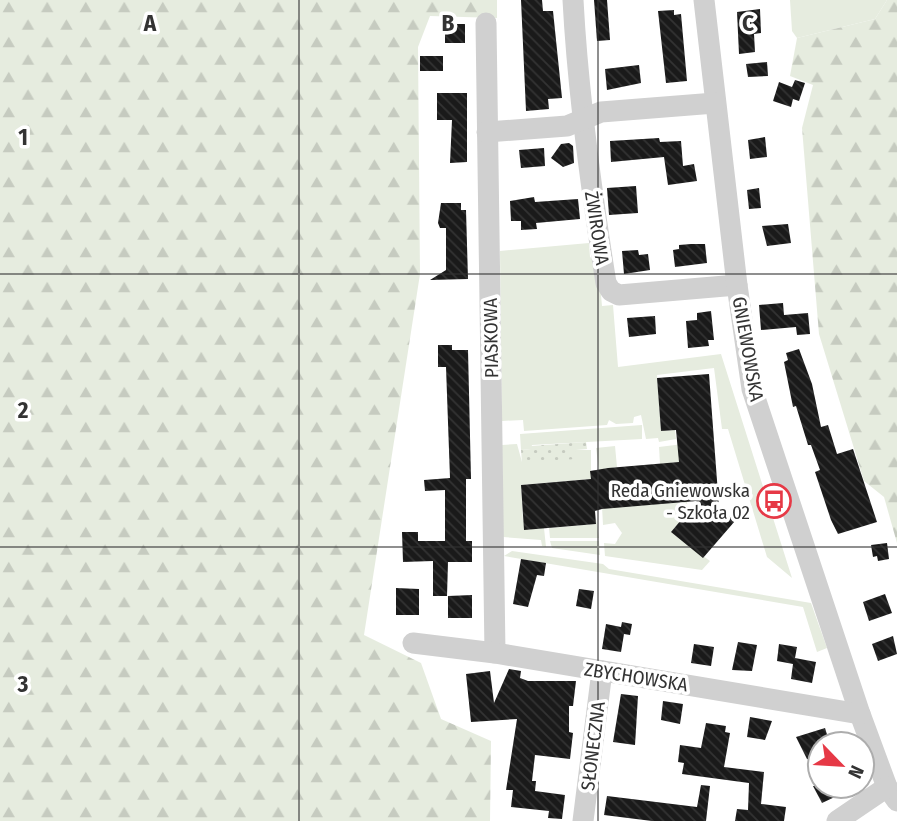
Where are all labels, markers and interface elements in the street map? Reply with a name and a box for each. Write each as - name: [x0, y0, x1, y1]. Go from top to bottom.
- text: A: [143, 9, 157, 37]
- text: B: [442, 9, 455, 37]
- text: C: [742, 9, 754, 37]
- text: 1: [18, 123, 28, 151]
- street label: ŻWIROWA: [580, 189, 614, 267]
- street label: GNIEWOWSKA: [727, 295, 769, 403]
- street label: PIASKOWA: [479, 298, 503, 378]
- text: 2: [17, 396, 29, 424]
- place label: Reda Gniewowska - Szkoła 02: [611, 479, 750, 524]
- bus stop icon: Reda Gniewowska - Szkoła 02: [755, 482, 793, 520]
- street label: ZBYCHOWSKA: [583, 657, 689, 697]
- text: 3: [17, 670, 29, 698]
- street label: SŁONECZNA: [576, 700, 610, 792]
- north arrow: [806, 730, 876, 800]
- text: N: [843, 762, 869, 782]

